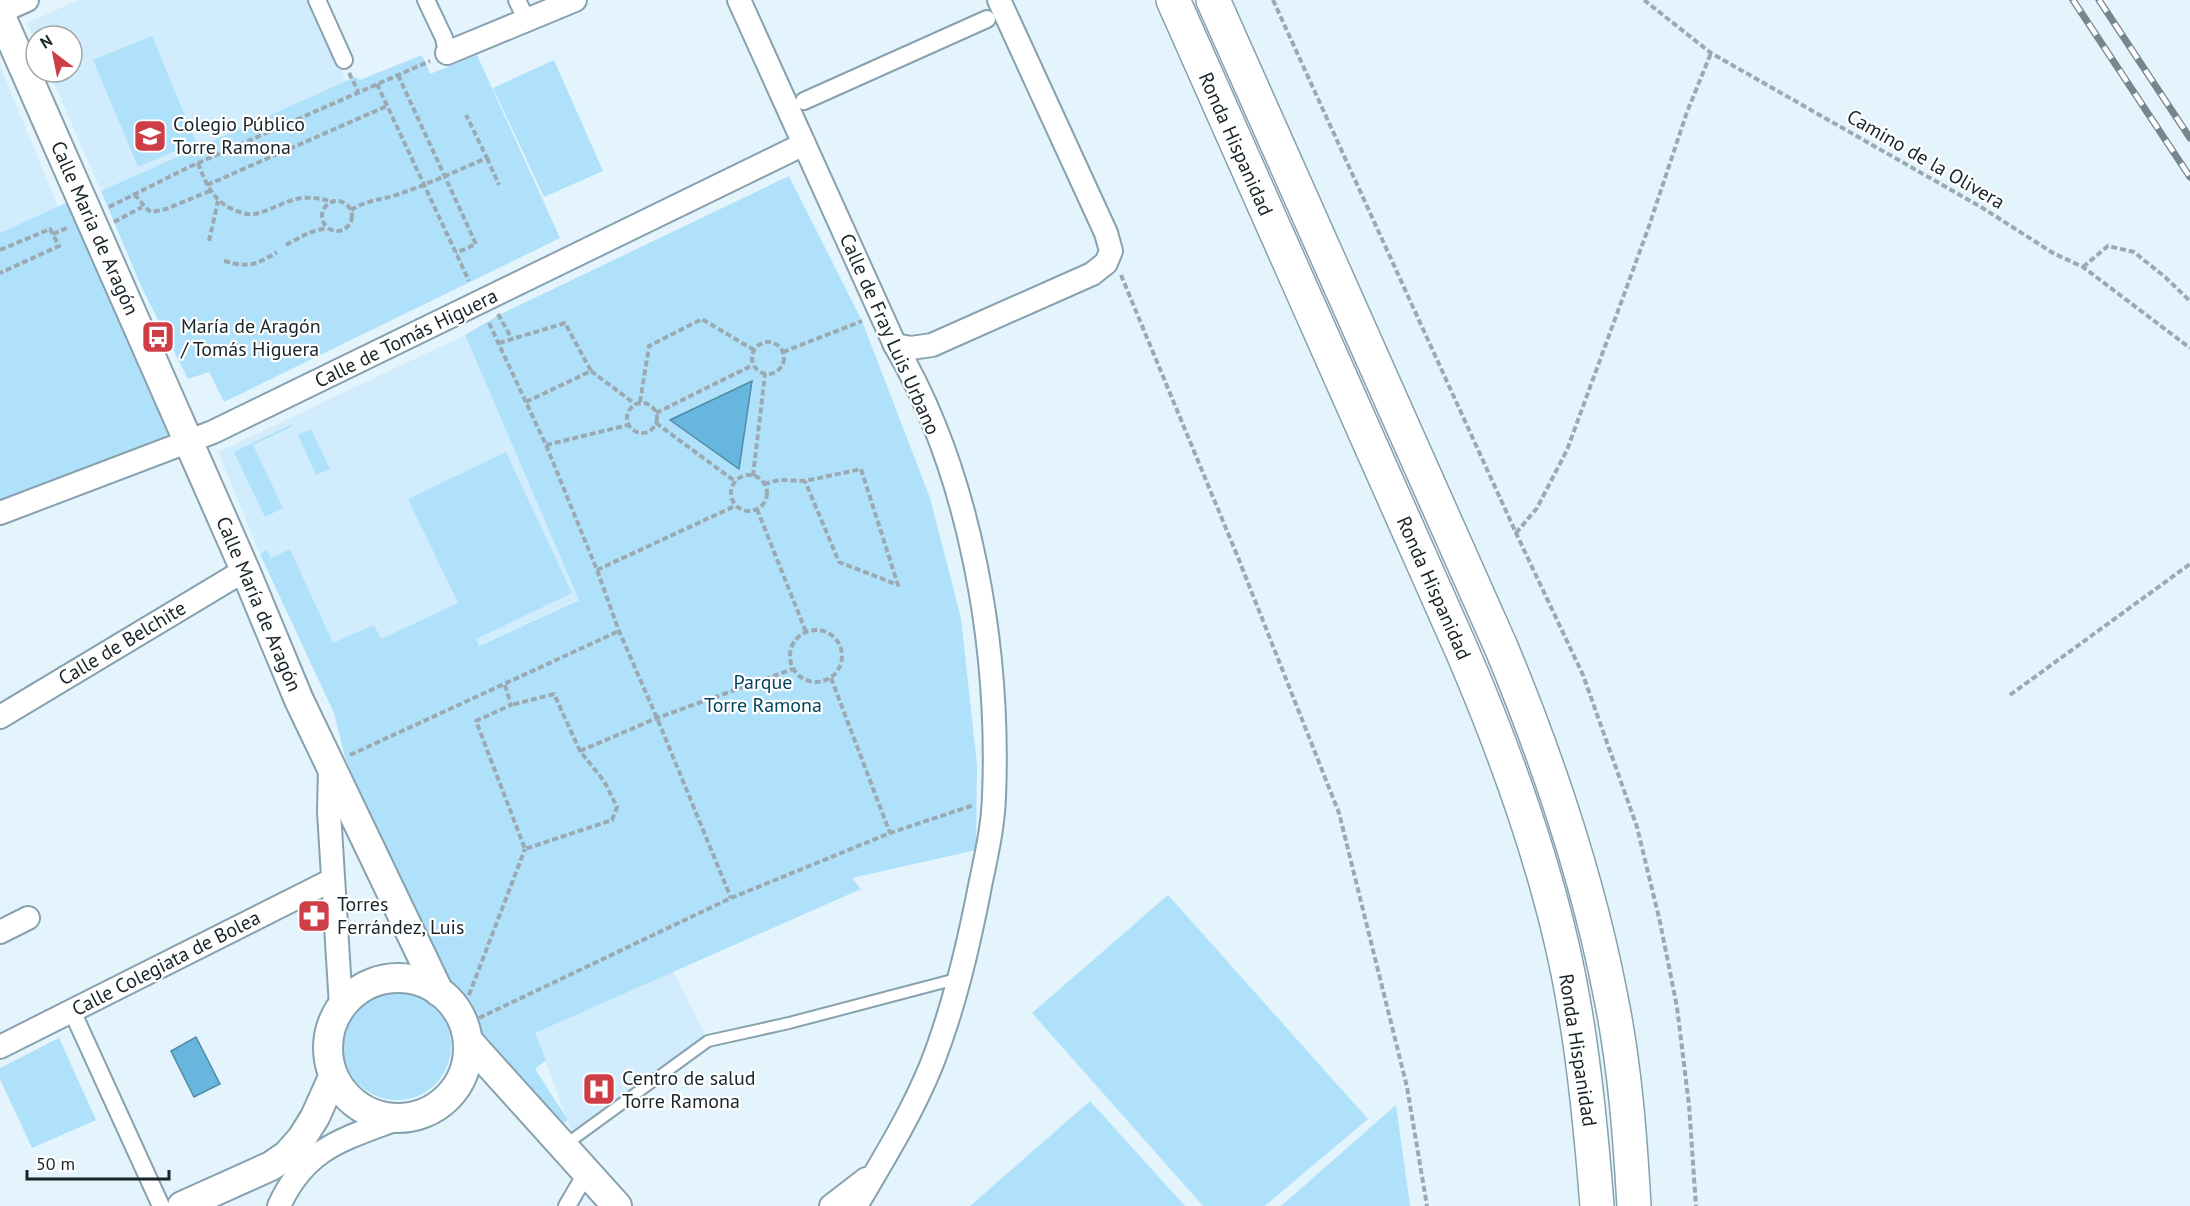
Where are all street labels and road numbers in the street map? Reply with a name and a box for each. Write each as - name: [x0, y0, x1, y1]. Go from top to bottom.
- street label: Ronda Hispanidad: [1193, 68, 1279, 220]
- street label: Camino de la Olivera: [1842, 103, 2010, 215]
- street label: Calle Maria de Aragón: [45, 137, 145, 319]
- street label: Calle de Fray Luis Urbano: [834, 229, 946, 439]
- street label: Calle de Tomás Higuera: [310, 282, 502, 394]
- street label: Calle María de Aragón: [210, 512, 308, 696]
- street label: Ronda Hispanidad: [1391, 512, 1477, 664]
- street label: Calle de Belchite: [54, 595, 190, 691]
- street label: Calle Colegiata de Bolea: [67, 904, 265, 1022]
- street label: Ronda Hispanidad: [1553, 972, 1603, 1128]

